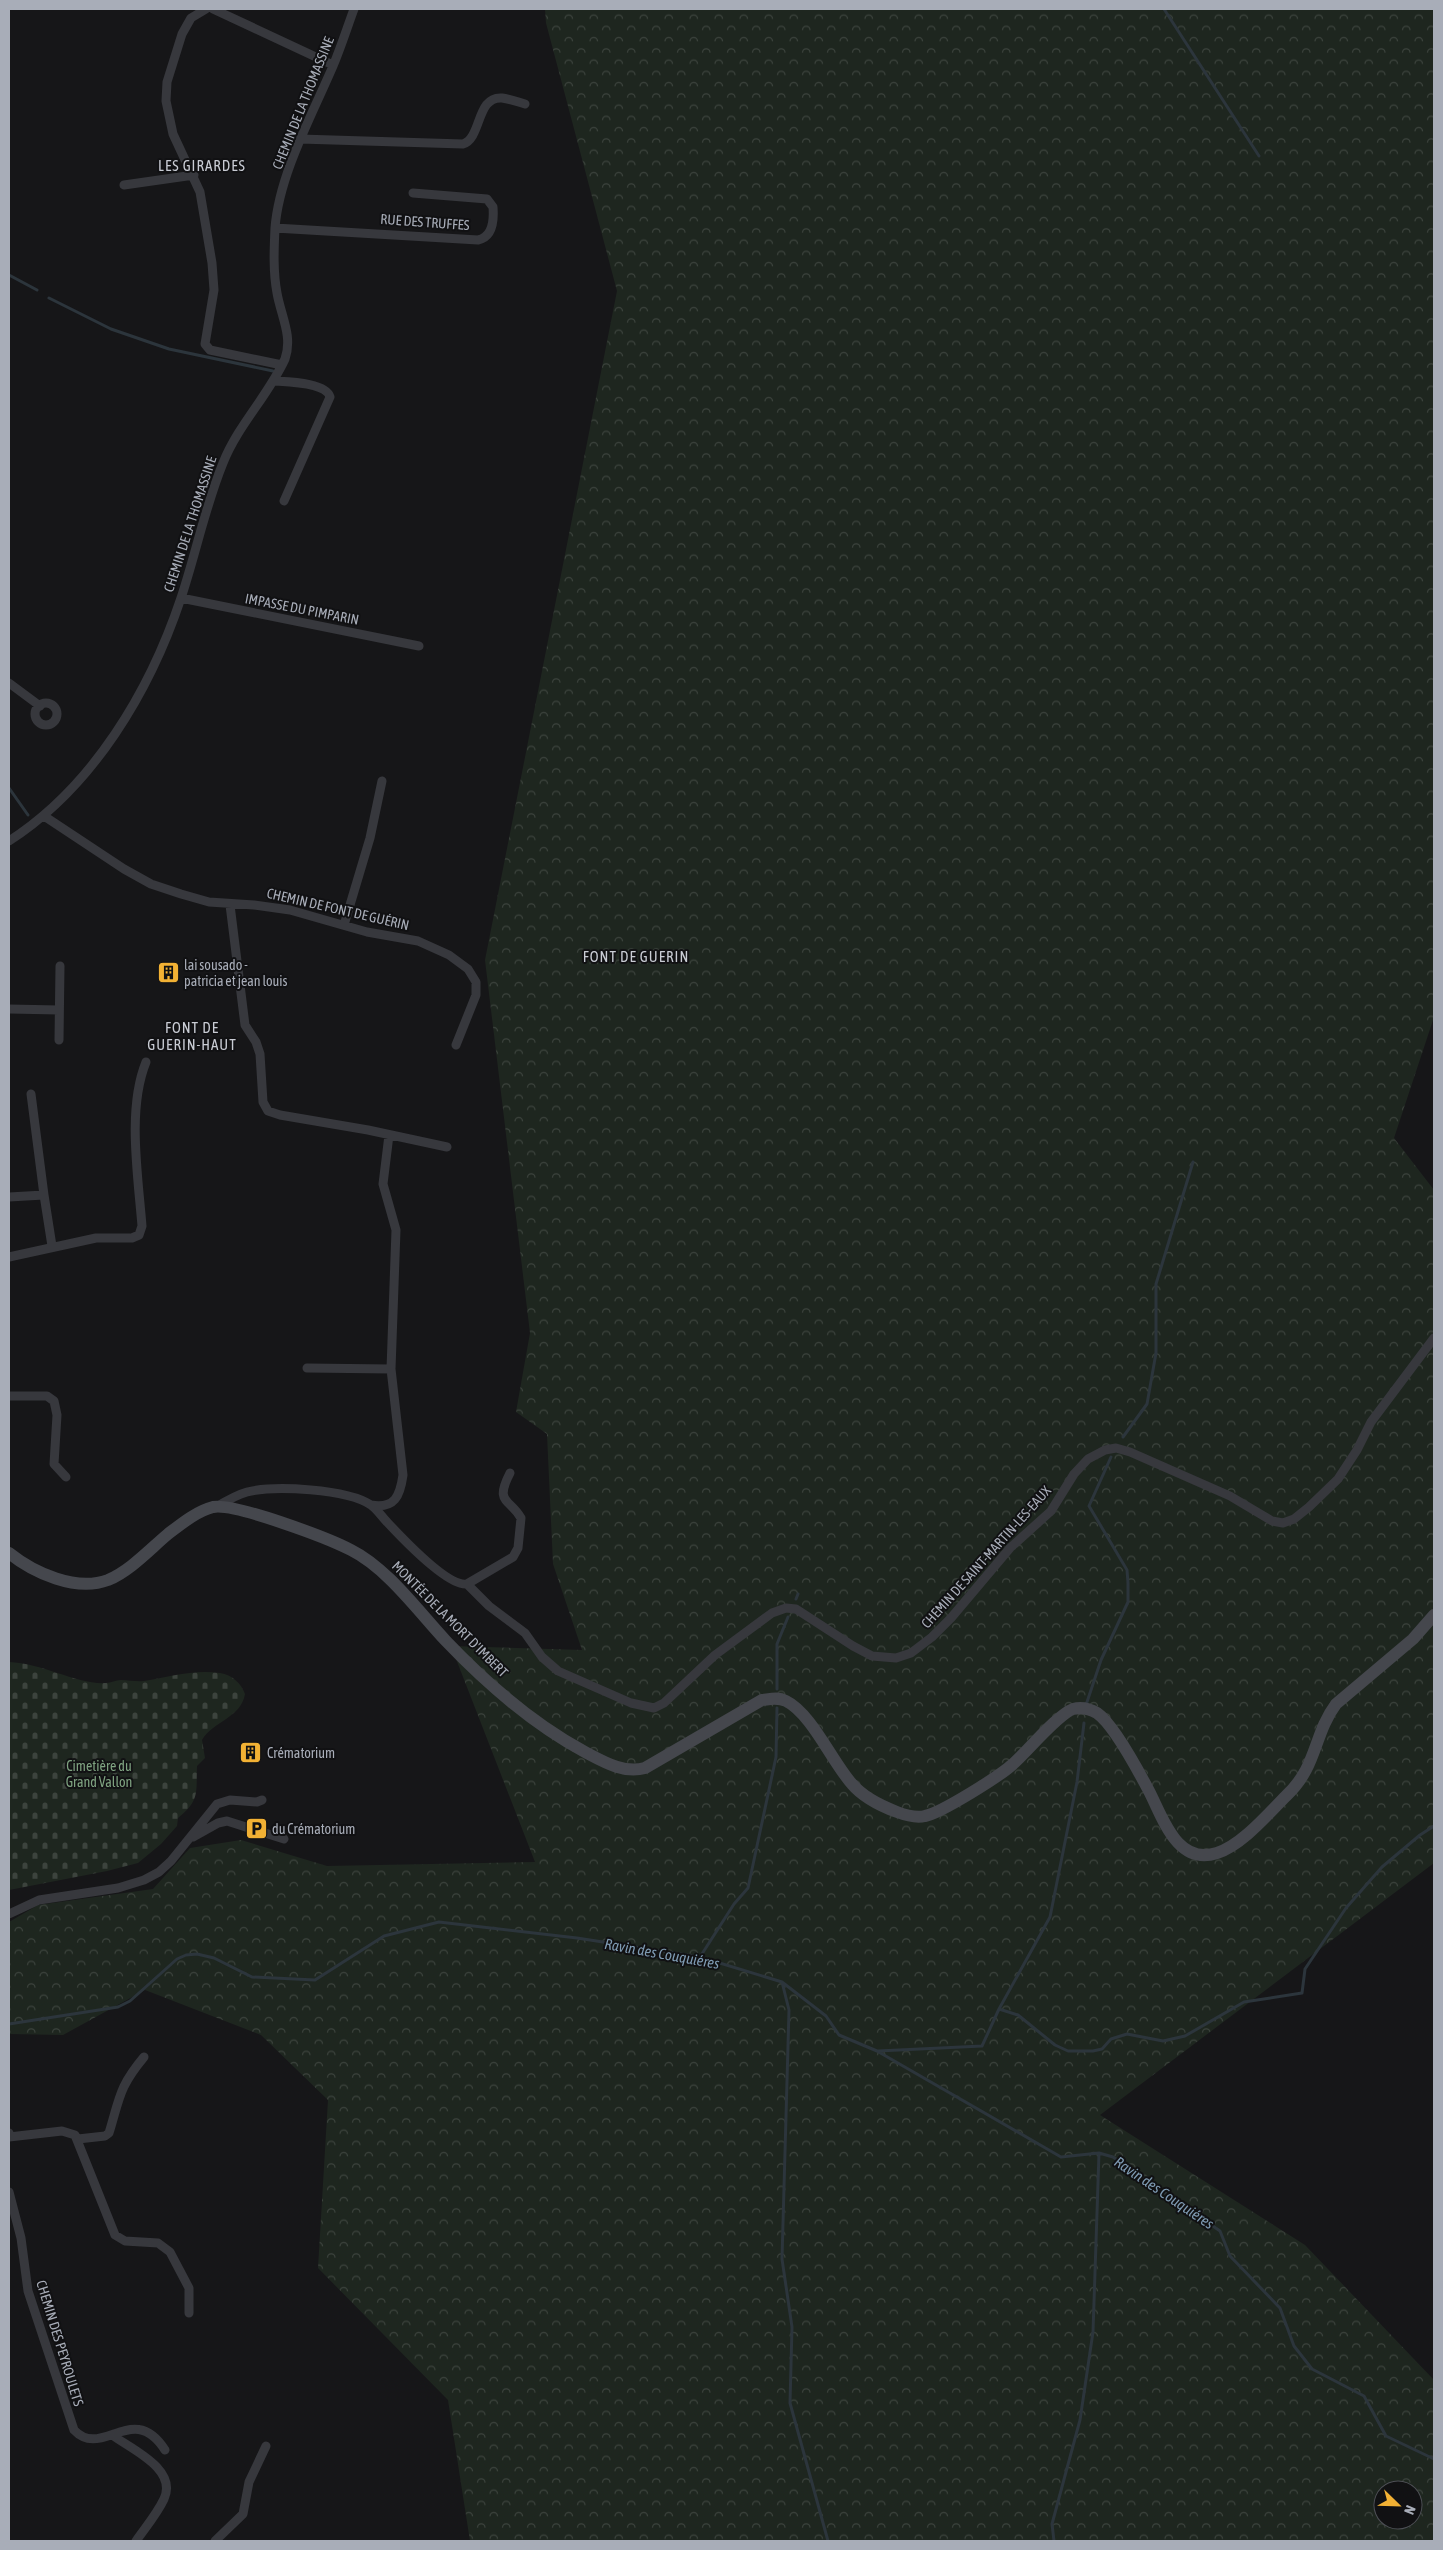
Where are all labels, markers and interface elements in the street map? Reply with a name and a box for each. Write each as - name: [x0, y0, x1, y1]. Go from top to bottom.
- street label: CHEMIN DE LA THOMASSINE: [269, 34, 337, 172]
- district label: LES GIRARDES: [158, 157, 246, 174]
- street label: RUE DES TRUFFES: [380, 211, 470, 233]
- street label: CHEMIN DE LA THOMASSINE: [160, 454, 220, 594]
- street label: IMPASSE DU PIMPARIN: [244, 590, 360, 628]
- street label: CHEMIN DE FONT DE GUÉRIN: [265, 885, 411, 933]
- district label: FONT DE GUERIN: [583, 948, 689, 965]
- place label: lai sousado - patricia et jean louis: [184, 957, 288, 989]
- building icon: lai sousado - patricia et jean louis: [156, 961, 180, 985]
- district label: FONT DE GUERIN-HAUT: [147, 1019, 237, 1053]
- street label: CHEMIN DE SAINT-MARTIN-LES-EAUX: [918, 1482, 1055, 1631]
- street label: MONTÉE DE LA MORT D'IMBERT: [389, 1558, 511, 1680]
- building icon: Crématorium: [239, 1741, 263, 1765]
- place label: Crématorium: [267, 1745, 335, 1761]
- park label: Cimetière du Grand Vallon: [66, 1758, 132, 1790]
- parking icon: du Crématorium: [244, 1817, 268, 1841]
- place label: du Crématorium: [272, 1821, 355, 1837]
- water label: Ravin des Couquiéres: [603, 1935, 721, 1972]
- water label: Ravin des Couquiéres: [1111, 2153, 1217, 2232]
- street label: CHEMIN DES PEYROULETS: [33, 2278, 87, 2408]
- north arrow: [1373, 2480, 1423, 2530]
- text: N: [1401, 2503, 1419, 2517]

